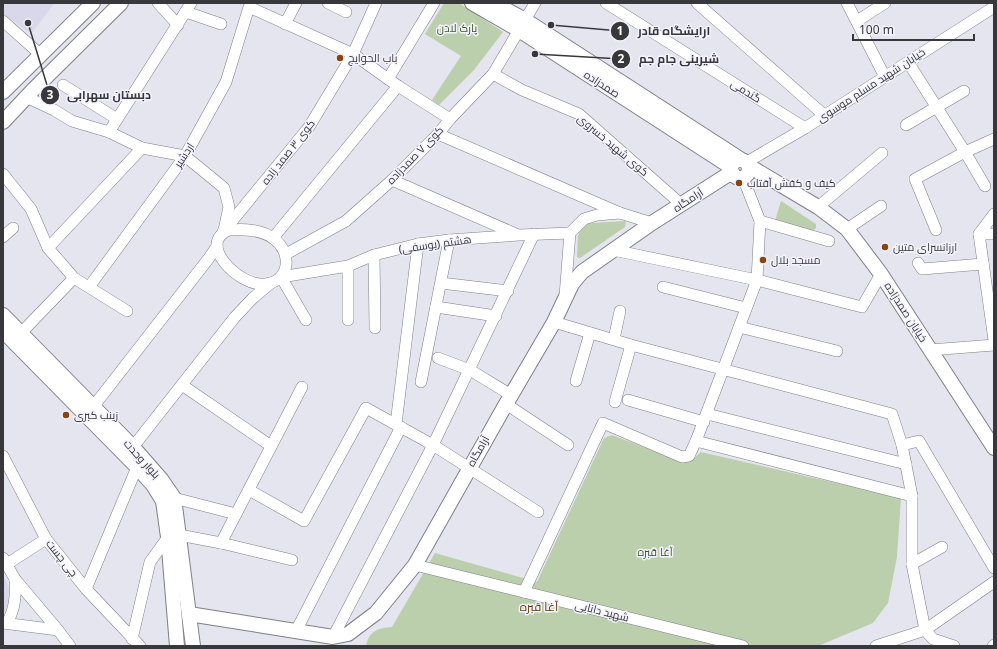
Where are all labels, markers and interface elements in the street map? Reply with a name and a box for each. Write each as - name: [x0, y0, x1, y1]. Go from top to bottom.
- scale bar: [853, 16, 974, 42]
- callout: ارایشگاه قادر: [610, 19, 718, 43]
- park label: پارک لادن: [437, 20, 477, 35]
- text: 100 m: [859, 21, 894, 38]
- text: 1: [617, 22, 623, 39]
- text: ارایشگاه قادر: [637, 22, 710, 39]
- street label: خیابان شهید مسلم موسوی: [814, 44, 928, 126]
- callout: شیرینی جام جم: [611, 47, 728, 71]
- place label: باب الحوایج: [348, 50, 398, 66]
- text: 2: [618, 50, 625, 67]
- text: شیرینی جام جم: [639, 50, 719, 67]
- marker: باب الحوایج: [335, 53, 345, 63]
- street label: صمدزاده: [581, 66, 623, 101]
- street label: گندمی: [728, 75, 764, 106]
- callout: دبستان سهرابی: [40, 83, 159, 107]
- text: 3: [47, 86, 54, 103]
- text: دبستان سهرابی: [67, 86, 151, 103]
- street label: کوی شهید خسروی: [574, 110, 652, 179]
- street label: کوی ۳ صمد زاده: [257, 116, 318, 187]
- street label: کوی ۷ صمدزاده: [383, 122, 446, 187]
- street label: اردشیر: [169, 139, 197, 171]
- place label: کیف و کفش آفتاب: [747, 175, 836, 190]
- marker: کیف و کفش آفتاب: [734, 178, 744, 188]
- street label: آرامگاه: [670, 184, 706, 215]
- street label: هشتم (یوسفی): [398, 231, 472, 257]
- place label: ارزانسرای متین: [893, 239, 957, 254]
- marker: ارزانسرای متین: [880, 242, 890, 252]
- place label: مسجد بلال: [771, 252, 821, 267]
- marker: مسجد بلال: [758, 255, 768, 265]
- street label: خیابان صمدزاده: [881, 279, 931, 345]
- place label: زینب کبری: [74, 407, 118, 422]
- marker: زینب کبری: [61, 410, 71, 420]
- street label: آرامگاه: [463, 433, 492, 469]
- street label: بلوار وحدت: [121, 436, 164, 482]
- street label: چی چست: [43, 536, 82, 579]
- park label: آغا قبره: [637, 544, 673, 559]
- street label: شهید دانایی: [573, 597, 631, 624]
- district label: آغا قبره: [520, 598, 559, 615]

